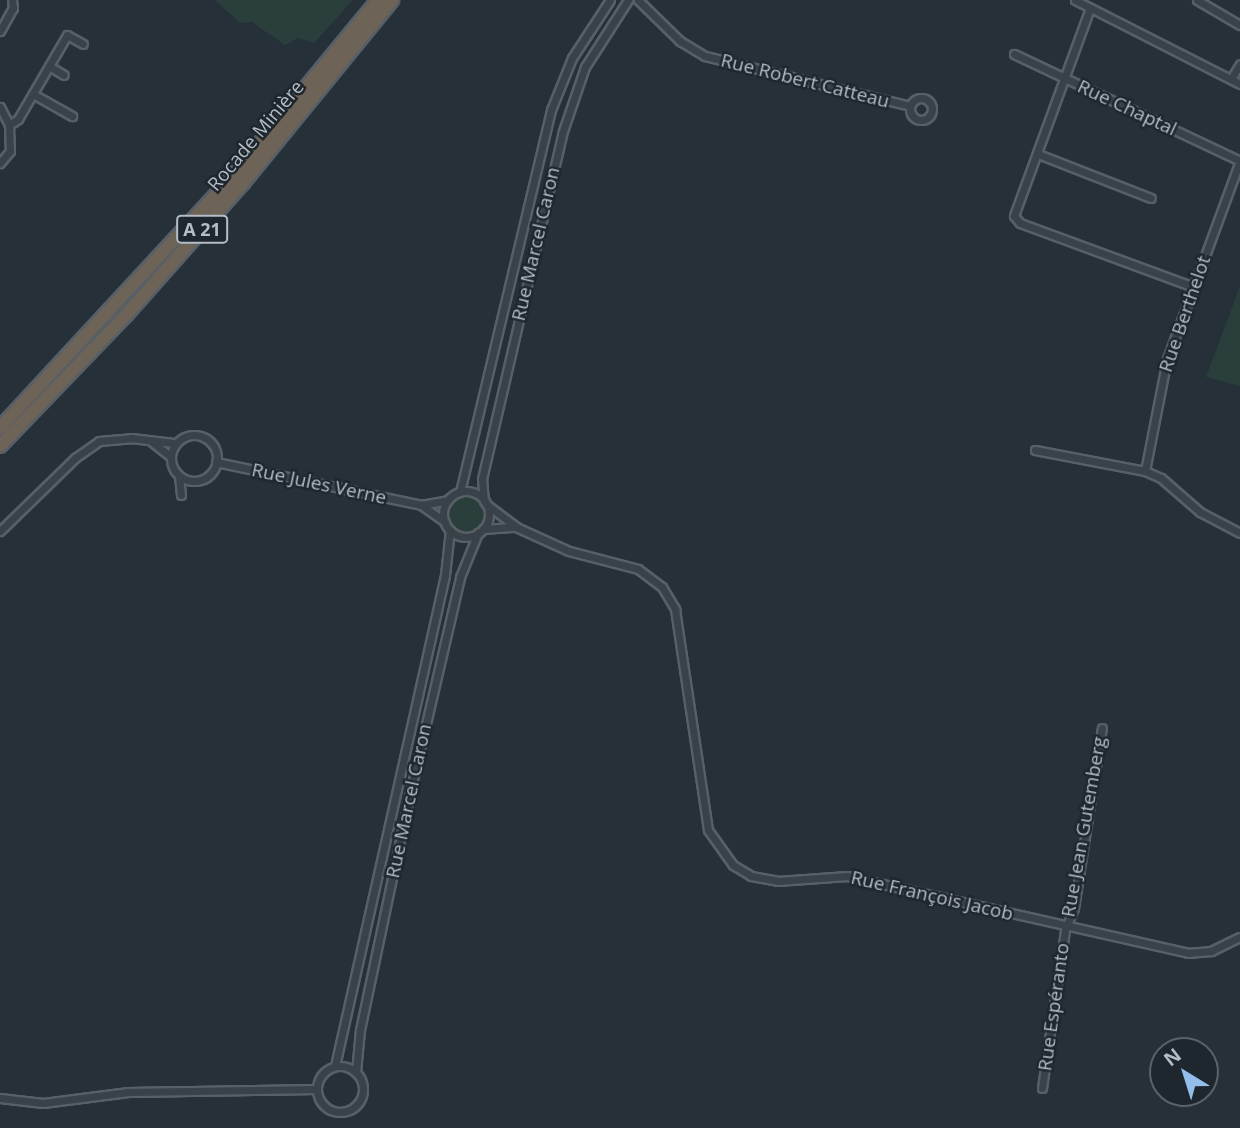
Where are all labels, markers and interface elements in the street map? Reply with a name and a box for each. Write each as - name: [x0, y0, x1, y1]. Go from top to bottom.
- street label: Rue Robert Catteau: [718, 49, 892, 113]
- street label: Rue Chaptal: [1074, 75, 1180, 141]
- street label: Rocade Minière: [203, 76, 309, 196]
- street label: Rue Marcel Caron: [507, 165, 565, 323]
- road number: A 21: [176, 214, 228, 244]
- street label: Rue Berthelot: [1154, 253, 1216, 375]
- street label: Rue Jules Verne: [249, 459, 389, 509]
- street label: Rue Marcel Caron: [382, 722, 436, 880]
- street label: Rue Jean Gutemberg: [1057, 735, 1111, 919]
- street label: Rue François Jacob: [849, 866, 1015, 926]
- street label: Rue Espéranto: [1034, 942, 1074, 1072]
- north arrow: [1149, 1037, 1219, 1107]
- text: N: [1158, 1042, 1186, 1072]

